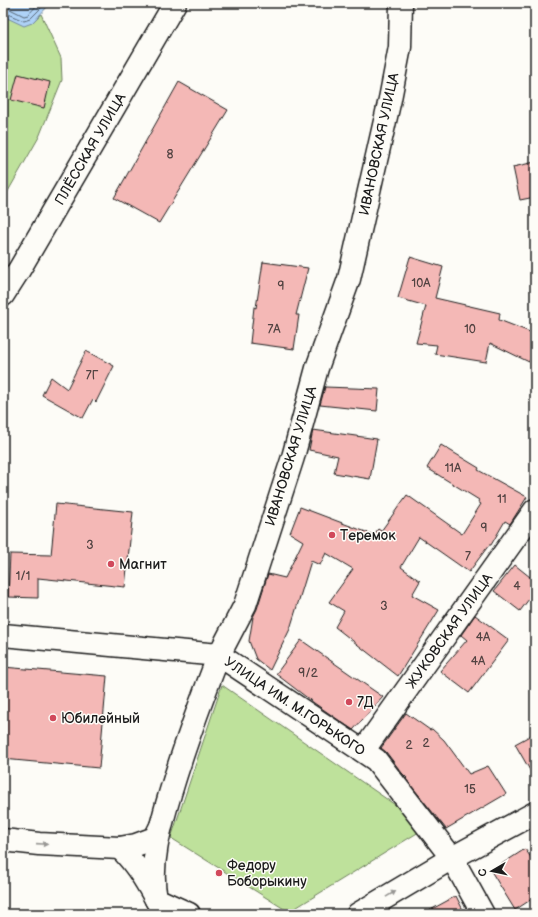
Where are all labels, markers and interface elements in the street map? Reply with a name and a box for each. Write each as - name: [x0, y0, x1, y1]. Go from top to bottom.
- street label: ИВАНОВСКАЯ УЛИЦА: [356, 71, 403, 217]
- street label: ПЛЁССКАЯ УЛИЦА: [51, 89, 129, 208]
- house number: 8: [167, 147, 174, 162]
- house number: 10А: [412, 276, 431, 291]
- house number: 9: [278, 279, 285, 294]
- house number: 7А: [267, 322, 281, 337]
- house number: 10: [464, 322, 476, 337]
- house number: 7Г: [86, 368, 99, 383]
- street label: ИВАНОВСКАЯ УЛИЦА: [262, 384, 321, 528]
- house number: 11А: [445, 461, 462, 476]
- house number: 11: [497, 492, 507, 507]
- house number: 9: [481, 521, 488, 536]
- place label: Теремок: [340, 527, 396, 544]
- marker: Теремок: [327, 530, 337, 540]
- house number: 3: [86, 538, 94, 553]
- house number: 7: [465, 549, 471, 564]
- place label: Магнит: [119, 556, 167, 573]
- marker: Магнит: [106, 559, 116, 569]
- house number: 1/1: [16, 569, 30, 584]
- street label: ЖУКОВСКАЯ УЛИЦА: [402, 569, 496, 691]
- house number: 4: [513, 579, 521, 594]
- house number: 3: [380, 599, 388, 614]
- house number: 4А: [476, 630, 491, 645]
- street label: УЛИЦА ИМ. М.ГОРЬКОГО: [222, 653, 369, 759]
- house number: 4А: [471, 654, 486, 669]
- house number: 9/2: [298, 666, 318, 681]
- place label: 7Д: [357, 694, 374, 711]
- marker: 7Д: [344, 697, 354, 707]
- place label: Юбилейный: [61, 710, 140, 727]
- marker: Юбилейный: [48, 713, 58, 723]
- house number: 2: [422, 736, 430, 751]
- house number: 2: [405, 738, 413, 753]
- house number: 15: [464, 782, 476, 797]
- one-way arrow: [36, 841, 48, 848]
- north arrow: [472, 851, 512, 891]
- place label: Федору Боборыкину: [227, 857, 307, 890]
- text: С: [476, 867, 490, 877]
- marker: Федору Боборыкину: [214, 868, 224, 878]
- one-way arrow: [386, 890, 396, 898]

